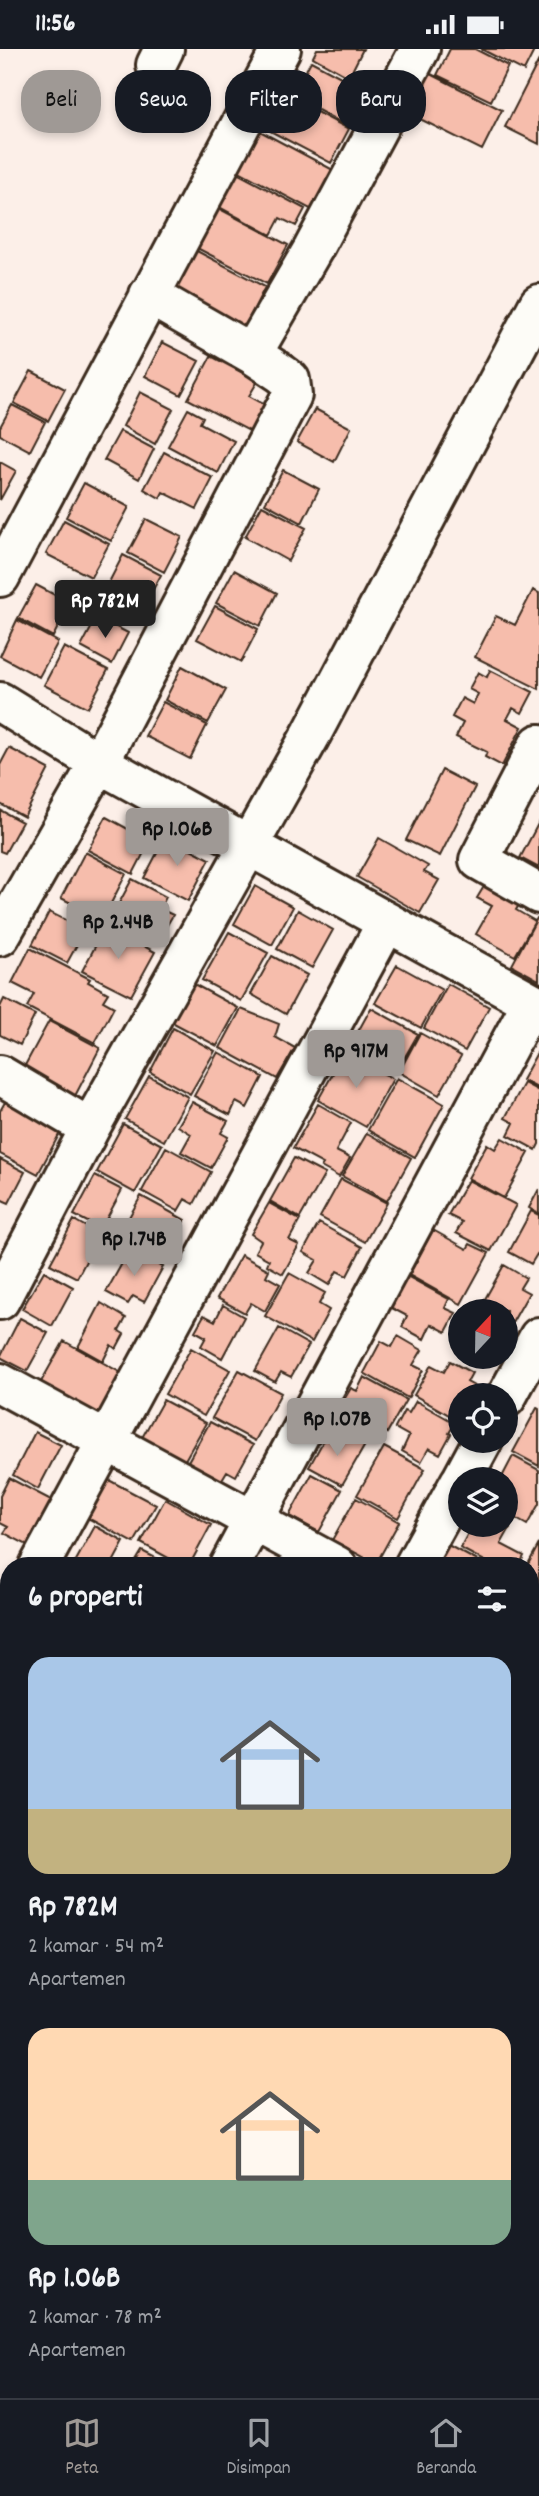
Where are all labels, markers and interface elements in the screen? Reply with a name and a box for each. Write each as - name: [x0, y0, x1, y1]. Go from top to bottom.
- text: 11:56: [35, 6, 75, 43]
- chip: Beli: [21, 70, 101, 133]
- chip: Sewa: [115, 70, 211, 133]
- chip: Filter: [225, 70, 322, 133]
- chip: Baru: [336, 70, 426, 133]
- pin: Rp 782M: [40, 581, 170, 640]
- text: Rp 782M: [71, 586, 139, 619]
- pin: Rp 1.06B: [105, 809, 249, 868]
- text: Rp 1.06B: [142, 814, 212, 847]
- pin: Rp 2.44B: [46, 901, 190, 961]
- text: Rp 2.44B: [83, 907, 153, 940]
- pin: Rp 917M: [291, 1031, 421, 1090]
- text: Rp 917M: [324, 1036, 388, 1069]
- pin: Rp 1.74B: [62, 1219, 206, 1278]
- text: Rp 1.74B: [101, 1224, 167, 1257]
- north arrow: [448, 1299, 518, 1369]
- map controls: [448, 1299, 518, 1537]
- button: locate: [448, 1383, 518, 1453]
- pin: Rp 1.07B: [265, 1399, 409, 1458]
- text: Rp 1.07B: [303, 1404, 371, 1437]
- button: layers: [448, 1467, 518, 1537]
- text: 6 properti: [28, 1578, 143, 1621]
- icon: filters: [473, 1580, 511, 1618]
- icon: home: [207, 1702, 333, 1828]
- text: Rp 782M: [28, 1888, 118, 1931]
- text: 2 kamar · 54 m²: [28, 1931, 164, 1964]
- text: Apartemen: [28, 1964, 126, 1997]
- icon: home: [207, 2073, 333, 2199]
- text: Rp 1.06B: [28, 2259, 120, 2302]
- text: 2 kamar · 78 m²: [28, 2302, 162, 2335]
- text: Apartemen: [28, 2335, 126, 2368]
- tab: Peta: [63, 2414, 101, 2483]
- tab: Disimpan: [226, 2414, 291, 2483]
- tab: Beranda: [416, 2414, 476, 2483]

